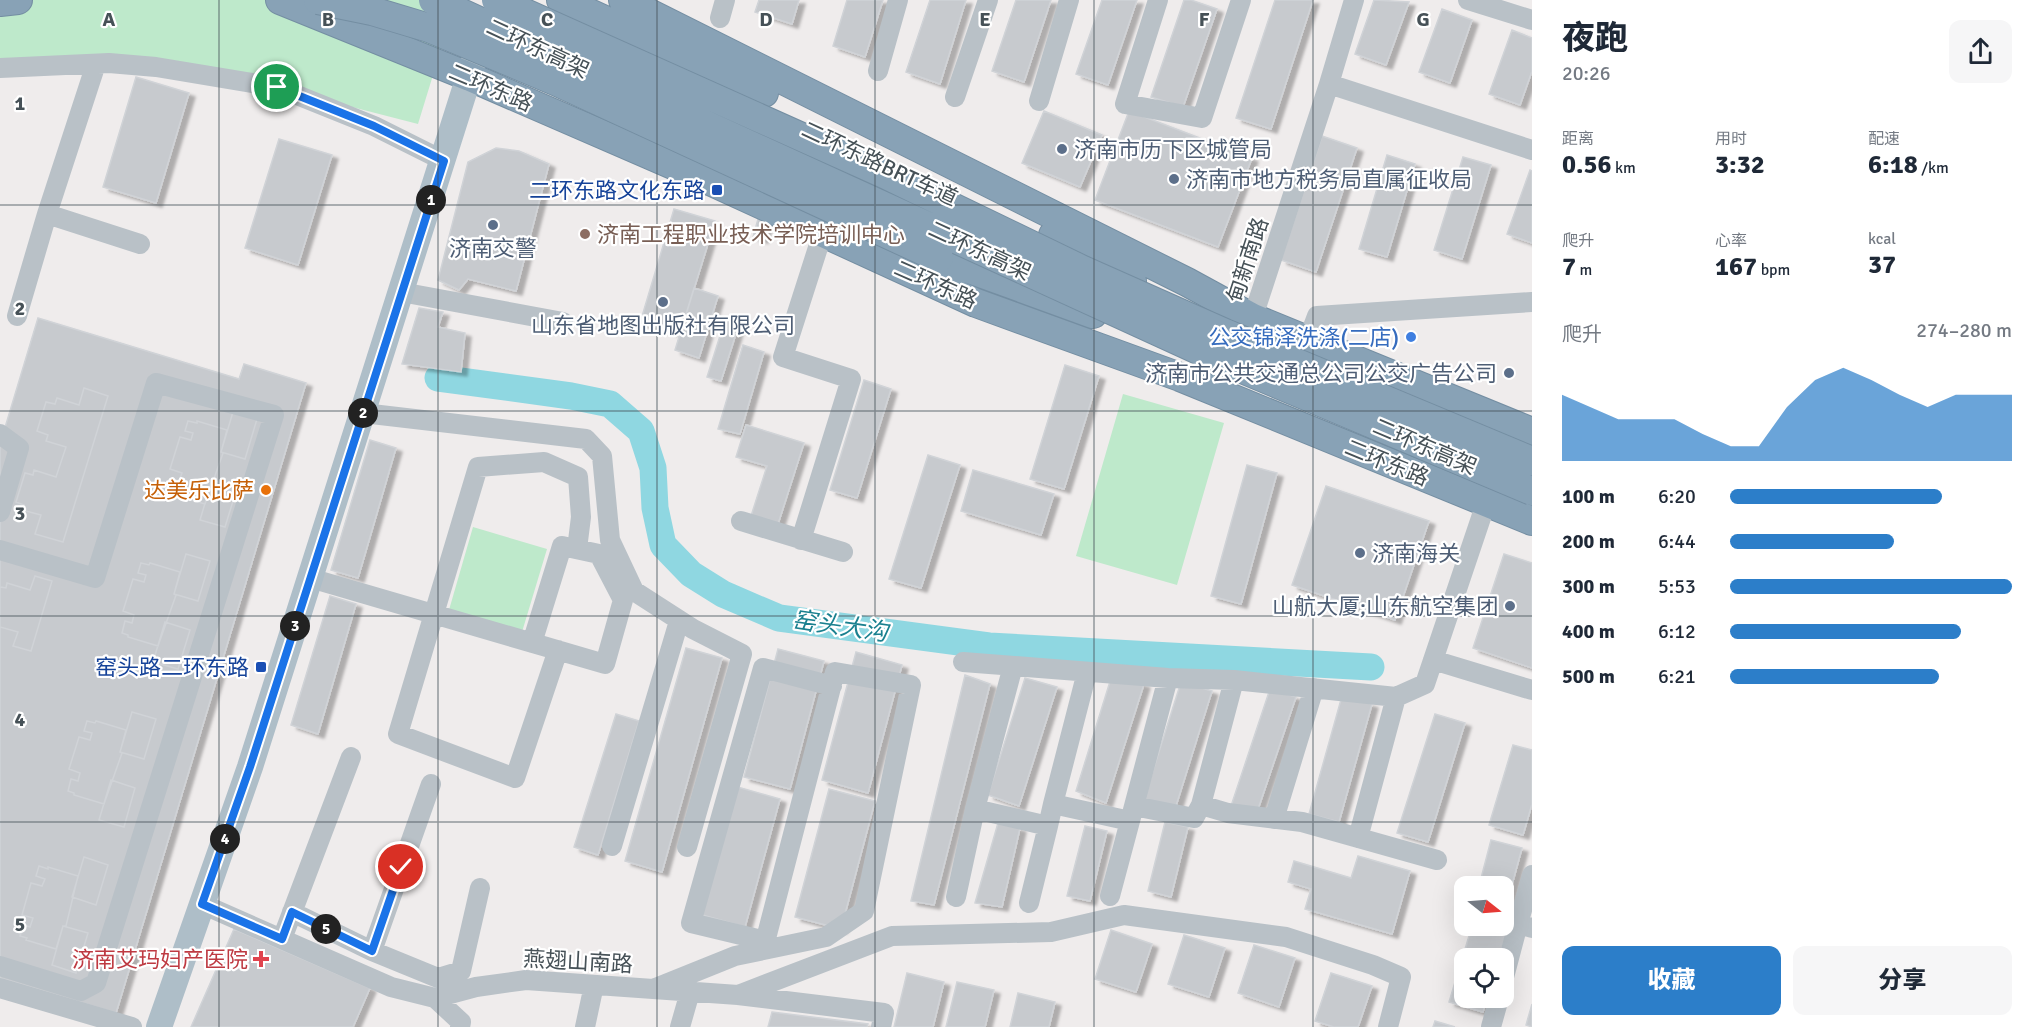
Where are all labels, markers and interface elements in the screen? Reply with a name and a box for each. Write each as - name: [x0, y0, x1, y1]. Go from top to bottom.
- text: A: [103, 7, 116, 32]
- text: B: [322, 7, 334, 32]
- text: C: [541, 7, 553, 32]
- text: D: [759, 7, 773, 32]
- text: E: [979, 7, 991, 32]
- text: F: [1199, 7, 1210, 32]
- text: G: [1416, 7, 1430, 32]
- street label: 二环东高架: [482, 13, 593, 84]
- text: 夜跑: [1562, 18, 1628, 59]
- button: share: [1949, 20, 2012, 83]
- street label: 二环东路: [445, 58, 537, 117]
- pin: [251, 61, 302, 112]
- text: 20:26: [1562, 61, 1611, 86]
- icon: arrive: [260, 70, 293, 103]
- text: 1: [15, 91, 26, 116]
- street label: 二环东路BRT车道: [797, 115, 962, 211]
- text: 距离: [1562, 129, 1594, 149]
- text: 用时: [1715, 129, 1747, 149]
- text: 配速: [1868, 129, 1900, 149]
- place label: 济南市历下区城管局: [1074, 136, 1272, 163]
- marker: 济南市历下区城管局: [1055, 142, 1069, 156]
- text: 0.56: [1562, 149, 1612, 181]
- text: 3:32: [1715, 149, 1765, 181]
- text: 6:18: [1868, 149, 1918, 181]
- text: km: [1612, 158, 1636, 178]
- text: /km: [1918, 158, 1949, 178]
- place label: 济南市地方税务局直属征收局: [1186, 166, 1472, 193]
- marker: 济南市地方税务局直属征收局: [1167, 172, 1181, 186]
- place label: 二环东路文化东路: [529, 177, 705, 204]
- marker: 二环东路文化东路: [710, 183, 724, 197]
- pin: 1: [416, 185, 446, 215]
- text: 1: [427, 190, 435, 210]
- street label: 甸新南路: [1221, 214, 1274, 306]
- street label: 二环东高架: [924, 215, 1035, 286]
- marker: 济南交警: [486, 218, 500, 232]
- place label: 济南工程职业技术学院培训中心: [597, 221, 905, 248]
- marker: 济南工程职业技术学院培训中心: [578, 227, 592, 241]
- text: kcal: [1868, 229, 1896, 249]
- text: 爬升: [1562, 231, 1594, 251]
- text: 心率: [1715, 231, 1747, 251]
- place label: 济南交警: [449, 235, 537, 262]
- text: 37: [1868, 249, 1896, 281]
- text: 7: [1562, 251, 1576, 283]
- text: 167: [1715, 251, 1757, 283]
- street label: 二环东路: [890, 254, 981, 315]
- text: m: [1576, 260, 1592, 280]
- text: bpm: [1757, 260, 1790, 280]
- marker: 山东省地图出版社有限公司: [656, 295, 670, 309]
- text: 2: [15, 296, 25, 321]
- place label: 山东省地图出版社有限公司: [531, 312, 795, 339]
- text: 274–280 m: [1916, 318, 2012, 343]
- text: 爬升: [1562, 322, 1602, 347]
- place label: 公交锦泽洗涤(二店): [1208, 324, 1399, 351]
- marker: 公交锦泽洗涤(二店): [1404, 330, 1418, 344]
- place label: 济南市公共交通总公司公交广告公司: [1145, 360, 1497, 387]
- marker: 济南市公共交通总公司公交广告公司: [1502, 366, 1516, 380]
- pin: 2: [348, 398, 378, 428]
- text: 2: [359, 403, 367, 423]
- street label: 二环东高架: [1369, 413, 1481, 480]
- street label: 二环东路: [1341, 433, 1433, 491]
- place label: 达美乐比萨: [144, 477, 254, 504]
- marker: 达美乐比萨: [259, 483, 273, 497]
- text: 100 m: [1562, 484, 1615, 509]
- text: 6:20: [1658, 484, 1696, 509]
- text: 3: [15, 501, 25, 526]
- text: 200 m: [1562, 529, 1615, 554]
- text: 6:44: [1658, 529, 1696, 554]
- place label: 济南海关: [1372, 540, 1460, 567]
- marker: 济南海关: [1353, 546, 1367, 560]
- text: 300 m: [1562, 574, 1615, 599]
- text: 5:53: [1658, 574, 1696, 599]
- place label: 山航大厦;山东航空集团: [1272, 593, 1498, 620]
- marker: 山航大厦;山东航空集团: [1503, 599, 1517, 613]
- water label: 窑头大沟: [790, 604, 893, 648]
- pin: 3: [280, 611, 310, 641]
- text: 3: [291, 616, 299, 636]
- text: 400 m: [1562, 619, 1615, 644]
- text: 6:12: [1658, 619, 1696, 644]
- place label: 窑头路二环东路: [95, 654, 249, 681]
- marker: 窑头路二环东路: [254, 660, 268, 674]
- text: 500 m: [1562, 664, 1615, 689]
- text: 6:21: [1658, 664, 1696, 689]
- text: 4: [15, 707, 26, 732]
- pin: 4: [210, 824, 240, 854]
- text: 4: [221, 829, 229, 849]
- pin: [375, 841, 426, 892]
- icon: check: [384, 850, 417, 883]
- north arrow: [1454, 876, 1514, 936]
- map controls: [1454, 876, 1514, 1008]
- text: 5: [15, 912, 25, 937]
- pin: 5: [311, 914, 341, 944]
- text: 5: [322, 919, 330, 939]
- street label: 燕翅山南路: [522, 945, 634, 978]
- place label: 济南艾玛妇产医院: [72, 946, 248, 973]
- button: 收藏: [1562, 946, 1781, 1015]
- button: 分享: [1793, 946, 2012, 1015]
- button: locate: [1454, 948, 1514, 1008]
- marker: 济南艾玛妇产医院: [252, 950, 270, 968]

